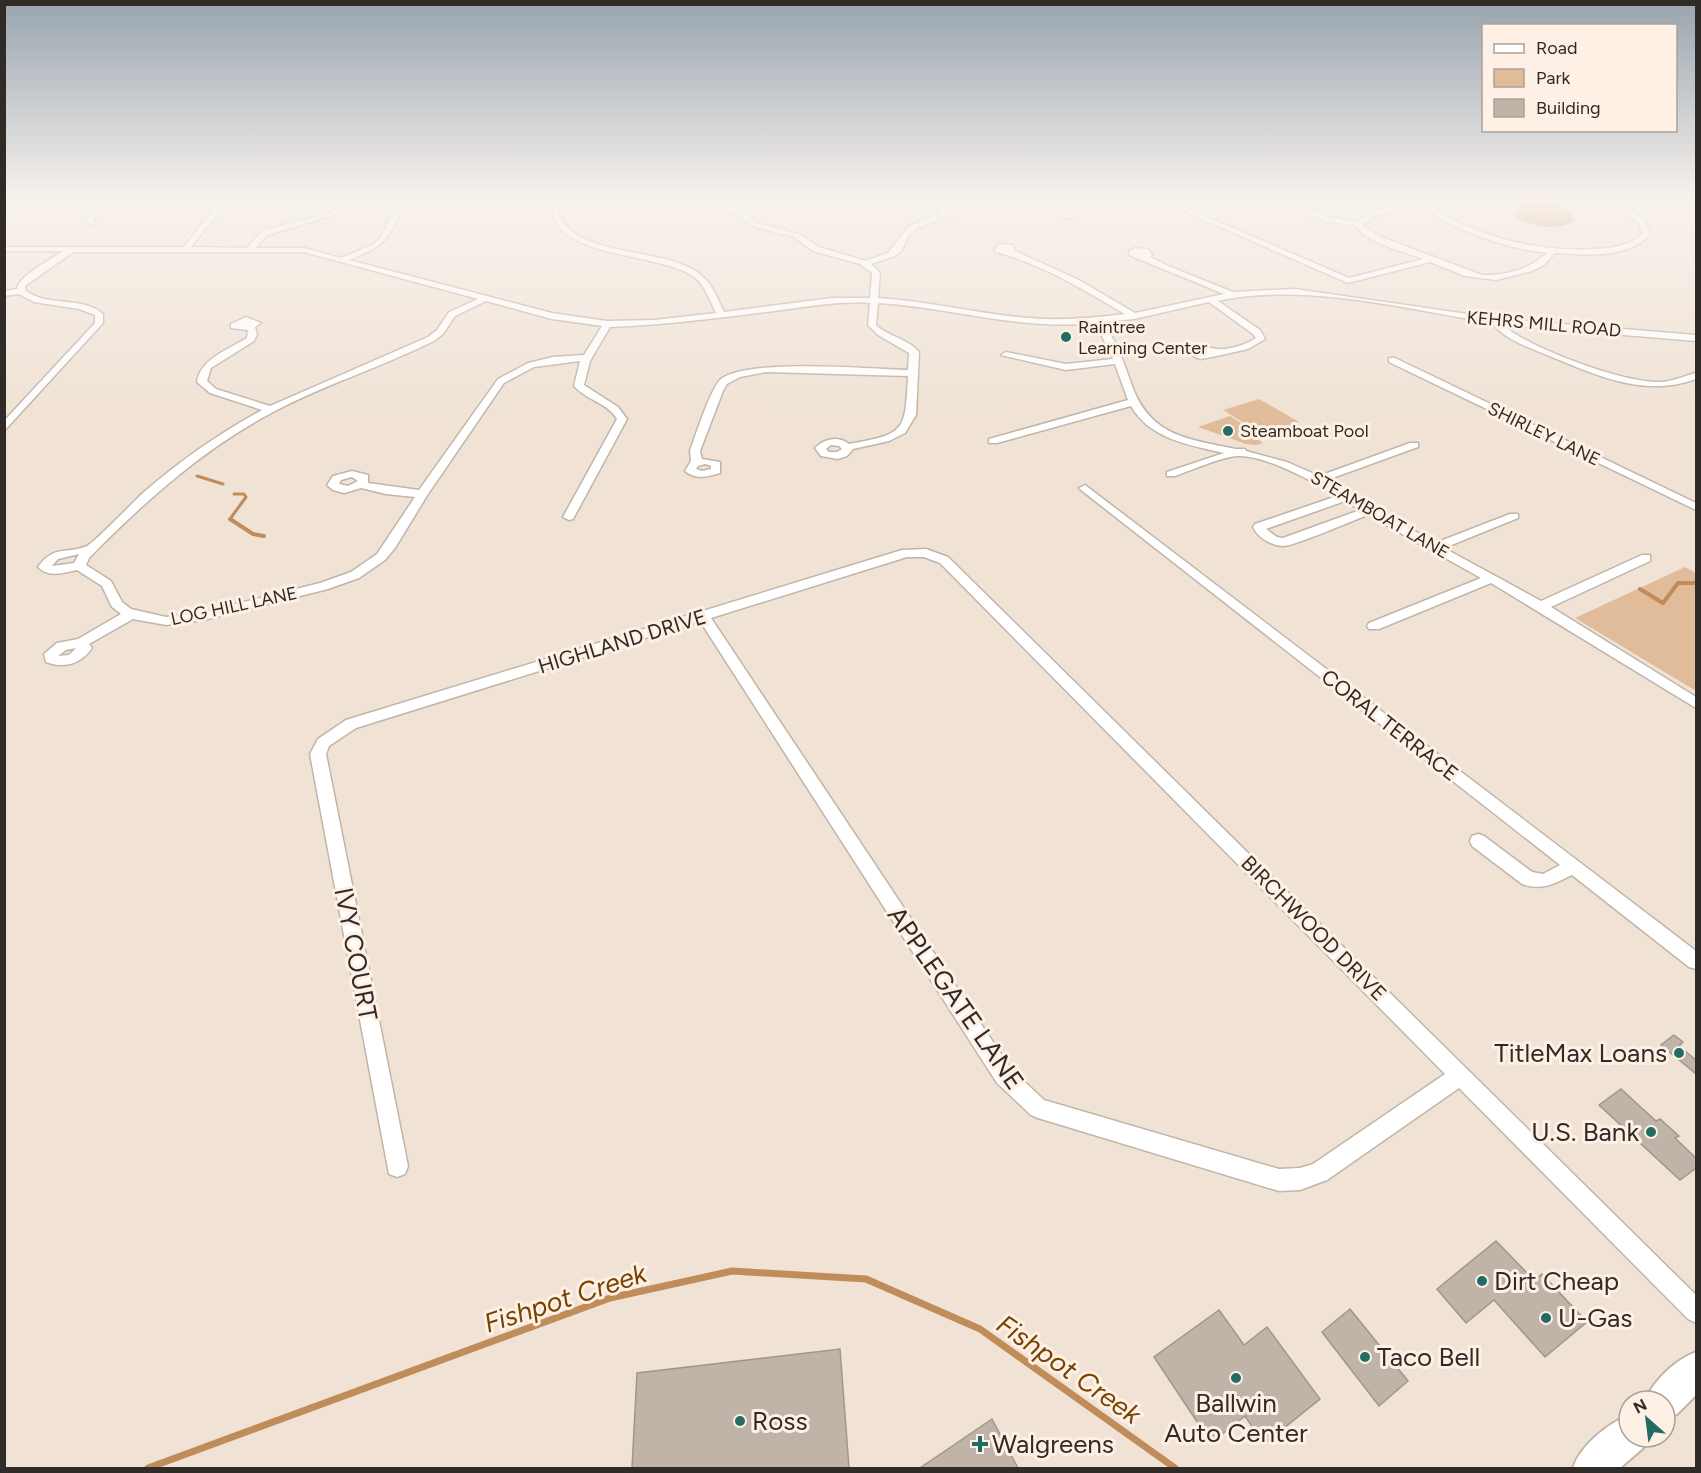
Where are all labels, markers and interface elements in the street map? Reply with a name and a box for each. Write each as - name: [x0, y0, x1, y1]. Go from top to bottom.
- legend: [1482, 24, 1677, 132]
- text: Road: [1536, 37, 1577, 59]
- text: Park: [1536, 67, 1571, 89]
- text: Building: [1536, 97, 1601, 119]
- street label: KEHRS MILL ROAD: [1466, 306, 1622, 342]
- place label: Raintree Learning Center: [1078, 316, 1207, 359]
- marker: Raintree Learning Center: [1059, 330, 1073, 344]
- street label: SHIRLEY LANE: [1484, 397, 1604, 471]
- place label: Steamboat Pool: [1240, 420, 1369, 442]
- marker: Steamboat Pool: [1221, 424, 1235, 438]
- street label: STEAMBOAT LANE: [1307, 466, 1453, 564]
- street label: LOG HILL LANE: [169, 582, 299, 630]
- street label: HIGHLAND DRIVE: [535, 604, 709, 678]
- street label: CORAL TERRACE: [1317, 664, 1463, 786]
- street label: BIRCHWOOD DRIVE: [1236, 850, 1392, 1006]
- street label: IVY COURT: [327, 885, 385, 1024]
- street label: APPLEGATE LANE: [881, 900, 1031, 1096]
- place label: TitleMax Loans: [1494, 1037, 1667, 1069]
- marker: TitleMax Loans: [1672, 1046, 1686, 1060]
- place label: U.S. Bank: [1531, 1116, 1639, 1148]
- marker: U.S. Bank: [1644, 1125, 1658, 1139]
- water label: Fishpot Creek: [480, 1256, 651, 1340]
- place label: Dirt Cheap: [1494, 1265, 1619, 1297]
- marker: Dirt Cheap: [1475, 1274, 1489, 1288]
- place label: U-Gas: [1558, 1302, 1632, 1334]
- water label: Fishpot Creek: [990, 1307, 1148, 1431]
- marker: U-Gas: [1539, 1311, 1553, 1325]
- place label: Taco Bell: [1377, 1341, 1480, 1373]
- marker: Taco Bell: [1358, 1350, 1372, 1364]
- marker: Ballwin Auto Center: [1229, 1371, 1243, 1385]
- place label: Ballwin Auto Center: [1164, 1387, 1308, 1449]
- north arrow: [1617, 1389, 1677, 1449]
- text: N: [1630, 1395, 1650, 1417]
- place label: Ross: [752, 1405, 808, 1437]
- marker: Ross: [733, 1414, 747, 1428]
- place label: Walgreens: [992, 1428, 1114, 1460]
- marker: Walgreens: [973, 1437, 987, 1451]

